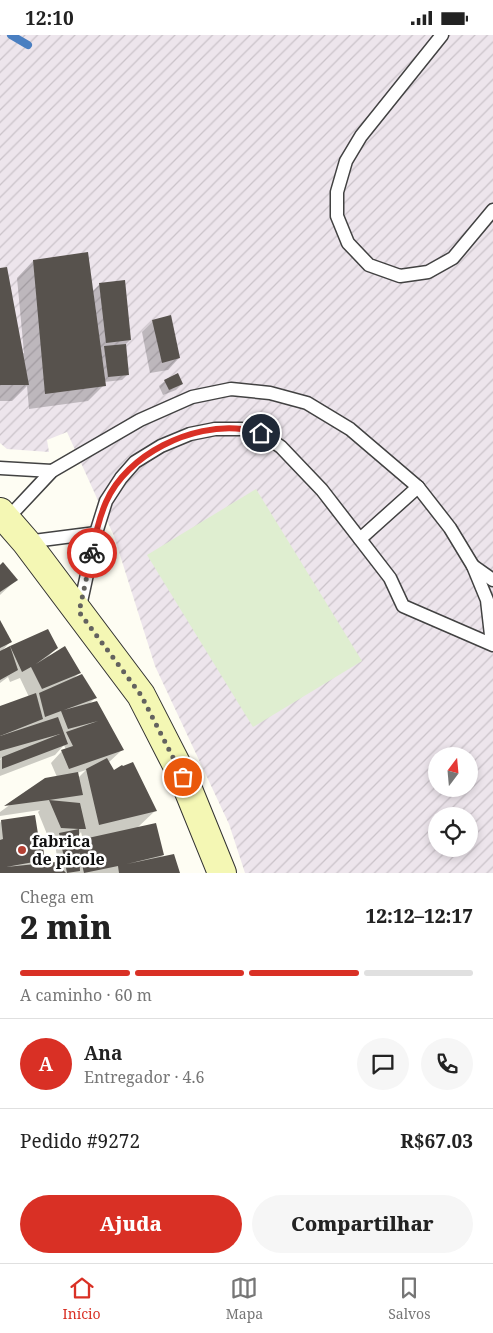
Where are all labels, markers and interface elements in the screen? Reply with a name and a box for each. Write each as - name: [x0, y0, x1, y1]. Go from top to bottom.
- text: 12:10: [25, 5, 74, 31]
- pin: [240, 412, 282, 454]
- icon: home: [247, 419, 275, 447]
- courier: [67, 528, 117, 578]
- icon: bike: [78, 539, 106, 567]
- north arrow: [428, 747, 478, 797]
- map controls: [428, 747, 478, 857]
- pin: [162, 756, 204, 798]
- icon: bag: [169, 763, 197, 791]
- button: locate: [428, 807, 478, 857]
- place label: fabrica de picole: [32, 830, 105, 870]
- marker: fabrica de picole: [16, 844, 28, 856]
- text: Chega em: [20, 886, 94, 908]
- text: 12:12–12:17: [365, 903, 473, 929]
- text: 2 min: [20, 905, 112, 948]
- text: A caminho · 60 m: [20, 984, 152, 1006]
- button: chat: [357, 1038, 409, 1090]
- button: phone: [421, 1038, 473, 1090]
- text: Ana: [84, 1040, 122, 1066]
- text: A: [39, 1051, 53, 1077]
- text: Entregador · 4.6: [84, 1066, 204, 1088]
- text: Pedido #9272: [20, 1128, 140, 1154]
- text: R$67.03: [400, 1128, 473, 1154]
- button: Ajuda: [20, 1195, 242, 1253]
- button: Compartilhar: [252, 1195, 473, 1253]
- tab: Início: [63, 1274, 101, 1323]
- tab: Mapa: [226, 1274, 263, 1323]
- tab: Salvos: [388, 1274, 430, 1323]

